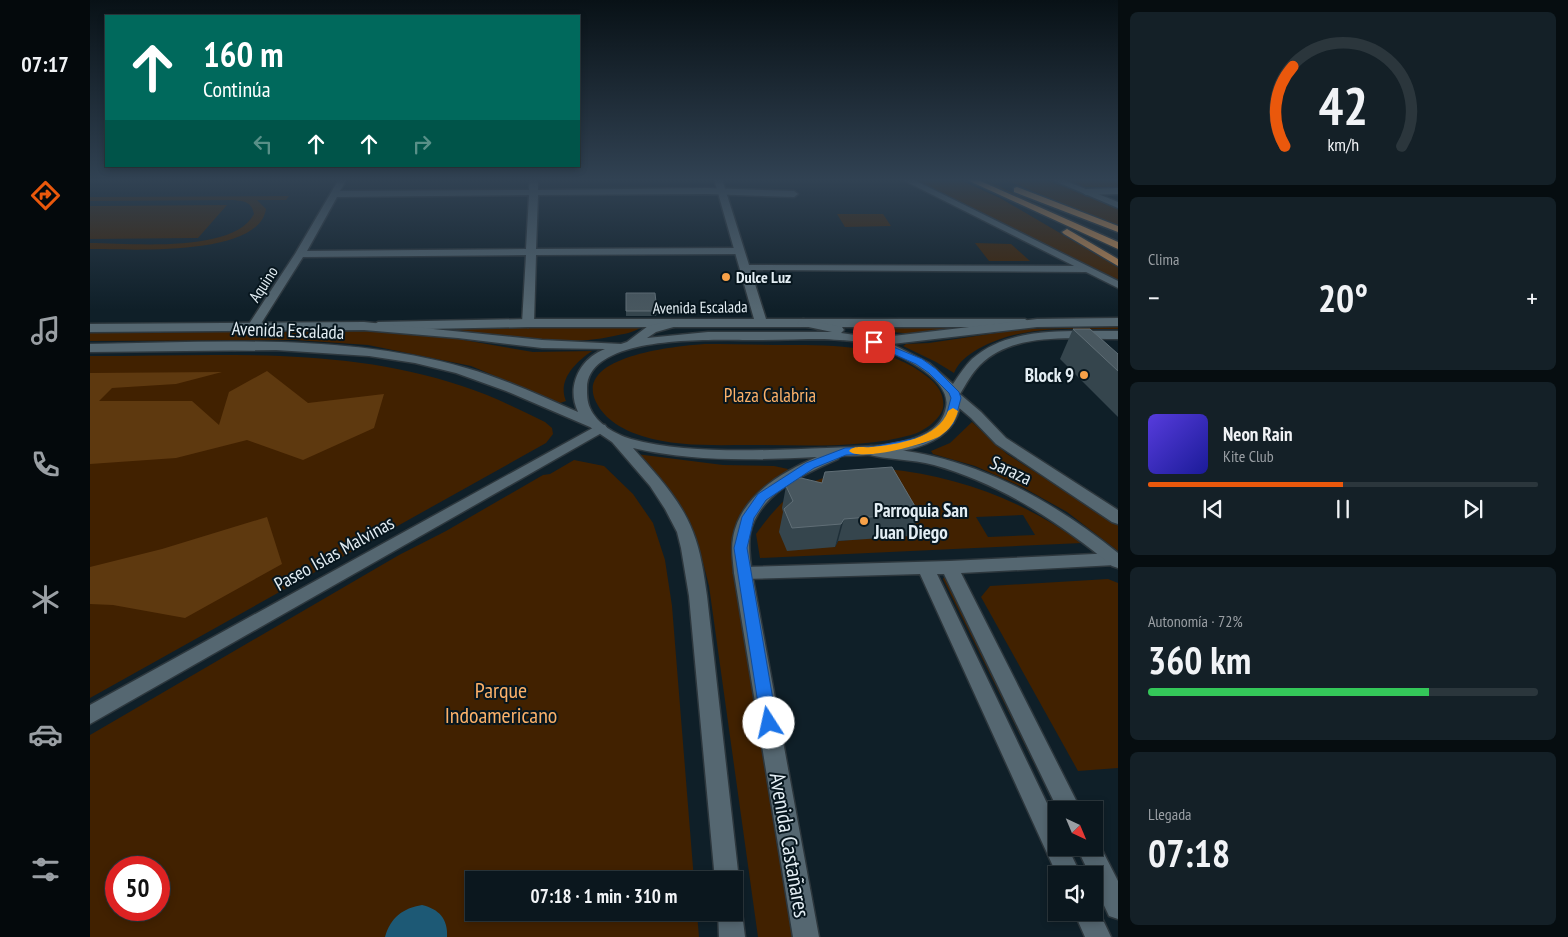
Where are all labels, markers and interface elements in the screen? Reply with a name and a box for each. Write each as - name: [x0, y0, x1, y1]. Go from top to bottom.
- text: 160 m: [203, 31, 284, 77]
- icon: ahead: [120, 35, 185, 100]
- text: 07:17: [21, 50, 69, 78]
- text: 42: [1318, 72, 1368, 139]
- text: Continúa: [203, 75, 270, 103]
- icon: left: [249, 130, 277, 158]
- icon: ahead: [302, 130, 330, 158]
- icon: ahead: [355, 130, 383, 158]
- icon: right: [408, 130, 436, 158]
- text: km/h: [1327, 133, 1359, 156]
- icon: directions: [28, 178, 63, 213]
- text: Clima: [1148, 249, 1179, 269]
- street label: Aquino: [244, 262, 282, 306]
- place label: Dulce Luz: [736, 267, 791, 287]
- marker: Dulce Luz: [720, 271, 732, 283]
- text: 20°: [1318, 273, 1368, 322]
- text: −: [1148, 279, 1160, 316]
- text: +: [1526, 279, 1538, 316]
- street label: Avenida Escalada: [652, 296, 748, 318]
- icon: music: [28, 313, 63, 348]
- street label: Avenida Escalada: [231, 316, 345, 344]
- pin: [853, 321, 895, 363]
- icon: arrive: [860, 328, 888, 356]
- place label: Block 9: [1025, 363, 1074, 387]
- marker: Block 9: [1078, 369, 1090, 381]
- park label: Plaza Calabria: [724, 383, 816, 407]
- text: Neon Rain: [1223, 422, 1292, 446]
- text: Kite Club: [1223, 446, 1274, 466]
- icon: phone: [28, 447, 63, 482]
- street label: Saraza: [986, 450, 1036, 490]
- icon: previous: [1199, 495, 1227, 523]
- icon: pause: [1329, 495, 1357, 523]
- icon: next: [1459, 495, 1487, 523]
- place label: Parroquia San Juan Diego: [873, 498, 968, 544]
- street label: Paseo Islas Malvinas: [270, 510, 398, 596]
- marker: Parroquia San Juan Diego: [858, 515, 870, 527]
- icon: climate: [28, 582, 63, 617]
- text: Autonomía · 72%: [1148, 611, 1243, 631]
- text: 360 km: [1148, 635, 1251, 684]
- park label: Parque Indoamericano: [445, 676, 557, 729]
- position arrow: [742, 696, 794, 748]
- icon: car: [28, 717, 63, 752]
- street label: Avenida Castañares: [763, 770, 817, 920]
- north arrow: [1048, 801, 1102, 856]
- map controls: [1048, 801, 1103, 921]
- text: Llegada: [1148, 804, 1192, 824]
- text: 07:18: [1148, 828, 1230, 877]
- icon: filters: [28, 852, 63, 887]
- speed limit sign: 50: [105, 856, 170, 921]
- button: sound: [1048, 866, 1103, 921]
- text: 07:18 · 1 min · 310 m: [531, 884, 677, 908]

